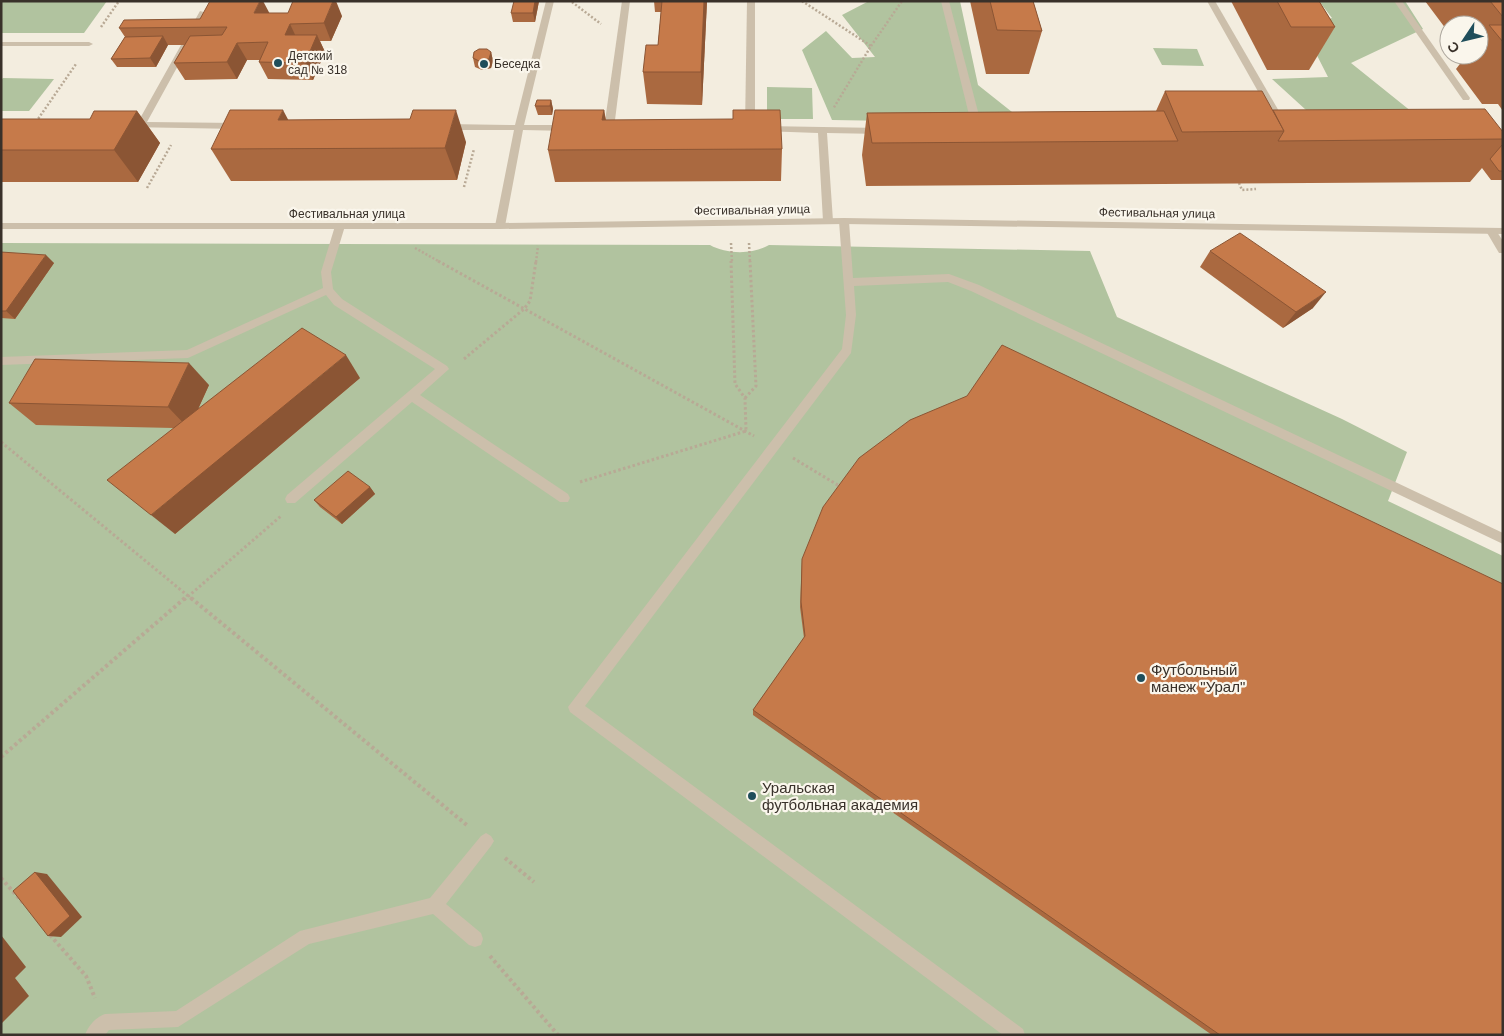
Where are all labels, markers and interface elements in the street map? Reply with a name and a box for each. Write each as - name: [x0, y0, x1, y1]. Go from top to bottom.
- north arrow: [1439, 15, 1489, 65]
- text: С: [1444, 39, 1463, 56]
- place label: Детский сад № 318: [288, 49, 348, 77]
- marker: Детский сад № 318: [272, 57, 284, 69]
- place label: Беседка: [494, 57, 540, 71]
- marker: Беседка: [478, 58, 490, 70]
- street label: Фестивальная улица: [694, 202, 811, 218]
- street label: Фестивальная улица: [1099, 205, 1216, 221]
- street label: Фестивальная улица: [289, 207, 405, 221]
- place label: Футбольный манеж "Урал": [1151, 661, 1245, 695]
- marker: Футбольный манеж "Урал": [1135, 672, 1147, 684]
- place label: Уральская футбольная академия: [762, 779, 918, 813]
- marker: Уральская футбольная академия: [746, 790, 758, 802]

